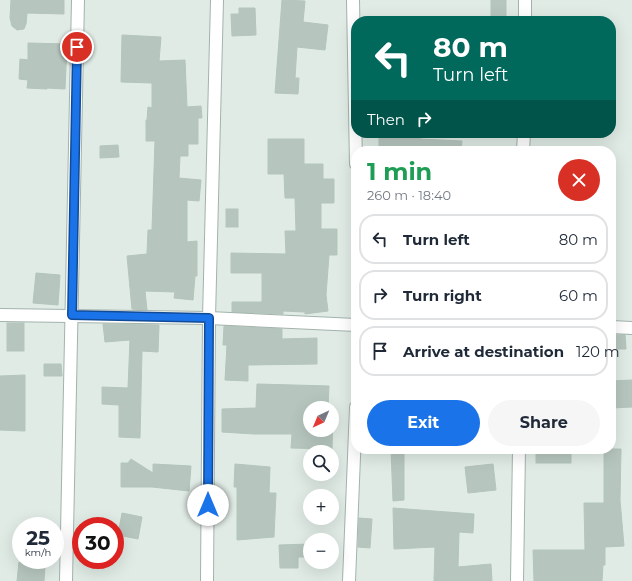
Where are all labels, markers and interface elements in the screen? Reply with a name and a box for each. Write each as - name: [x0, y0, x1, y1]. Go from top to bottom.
- pin: [60, 30, 94, 64]
- text: 80 m: [433, 30, 508, 64]
- icon: left: [367, 32, 419, 84]
- icon: arrive: [66, 36, 88, 58]
- text: Turn left: [433, 64, 508, 86]
- icon: right: [413, 108, 435, 130]
- text: Then: [367, 110, 405, 129]
- text: 1 min: [367, 157, 432, 186]
- button: close: [558, 159, 600, 201]
- text: 260 m · 18:40: [367, 187, 451, 203]
- icon: left: [369, 228, 391, 250]
- text: Turn left: [403, 230, 470, 249]
- text: 80 m: [559, 230, 598, 249]
- icon: right: [369, 284, 391, 306]
- text: Turn right: [403, 286, 482, 305]
- text: 60 m: [559, 286, 598, 305]
- icon: arrive: [369, 340, 391, 362]
- text: Arrive at destination: [403, 342, 564, 361]
- text: 120 m: [576, 342, 620, 361]
- button: Exit: [367, 400, 480, 446]
- button: Share: [488, 400, 600, 446]
- north arrow: [303, 401, 339, 437]
- map controls: [303, 401, 339, 569]
- button: search: [303, 445, 339, 481]
- position arrow: [187, 484, 229, 526]
- button: +: [303, 489, 339, 525]
- speed limit sign: 30: [72, 517, 124, 569]
- text: 25: [26, 526, 50, 550]
- button: −: [303, 533, 339, 569]
- text: km/h: [25, 546, 51, 559]

